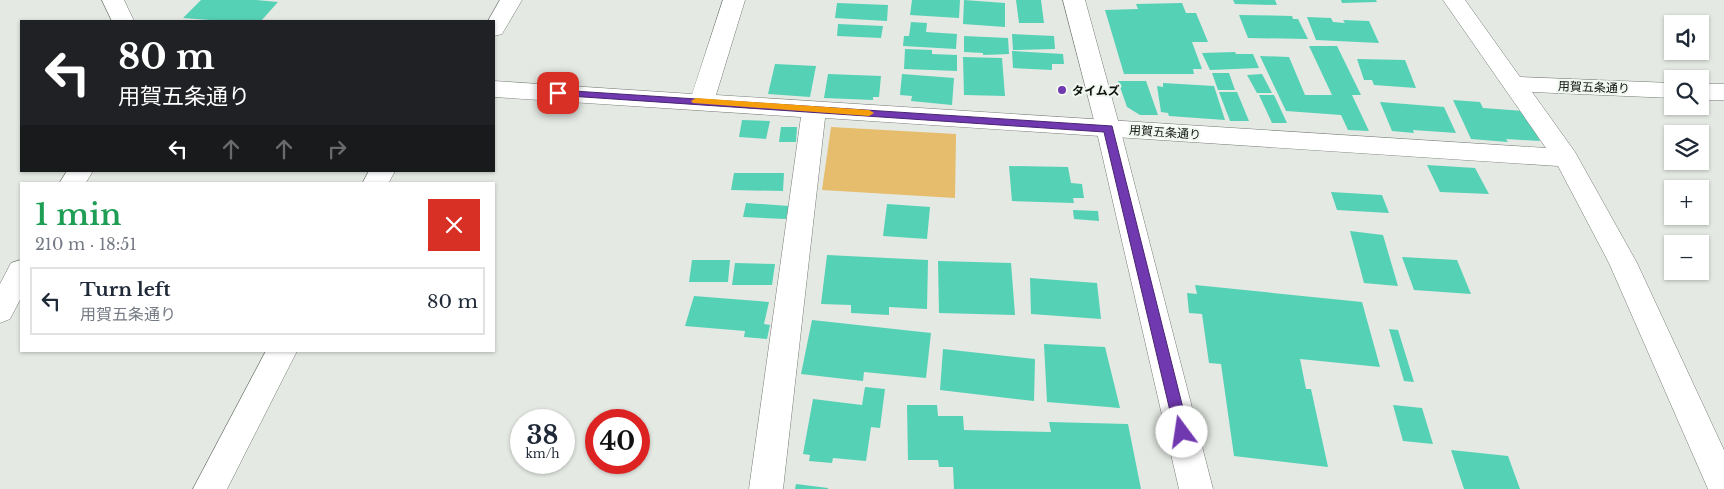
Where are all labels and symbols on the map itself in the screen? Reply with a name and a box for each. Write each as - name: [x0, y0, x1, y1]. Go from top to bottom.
- pin: [537, 72, 579, 114]
- street label: 用賀五条通り: [1558, 78, 1630, 96]
- place label: タイムズ: [1072, 83, 1120, 98]
- marker: タイムズ: [1056, 84, 1068, 96]
- street label: 用賀五条通り: [1129, 122, 1201, 142]
- position arrow: [1155, 405, 1207, 457]
- speed limit sign: 40: [585, 409, 650, 474]

